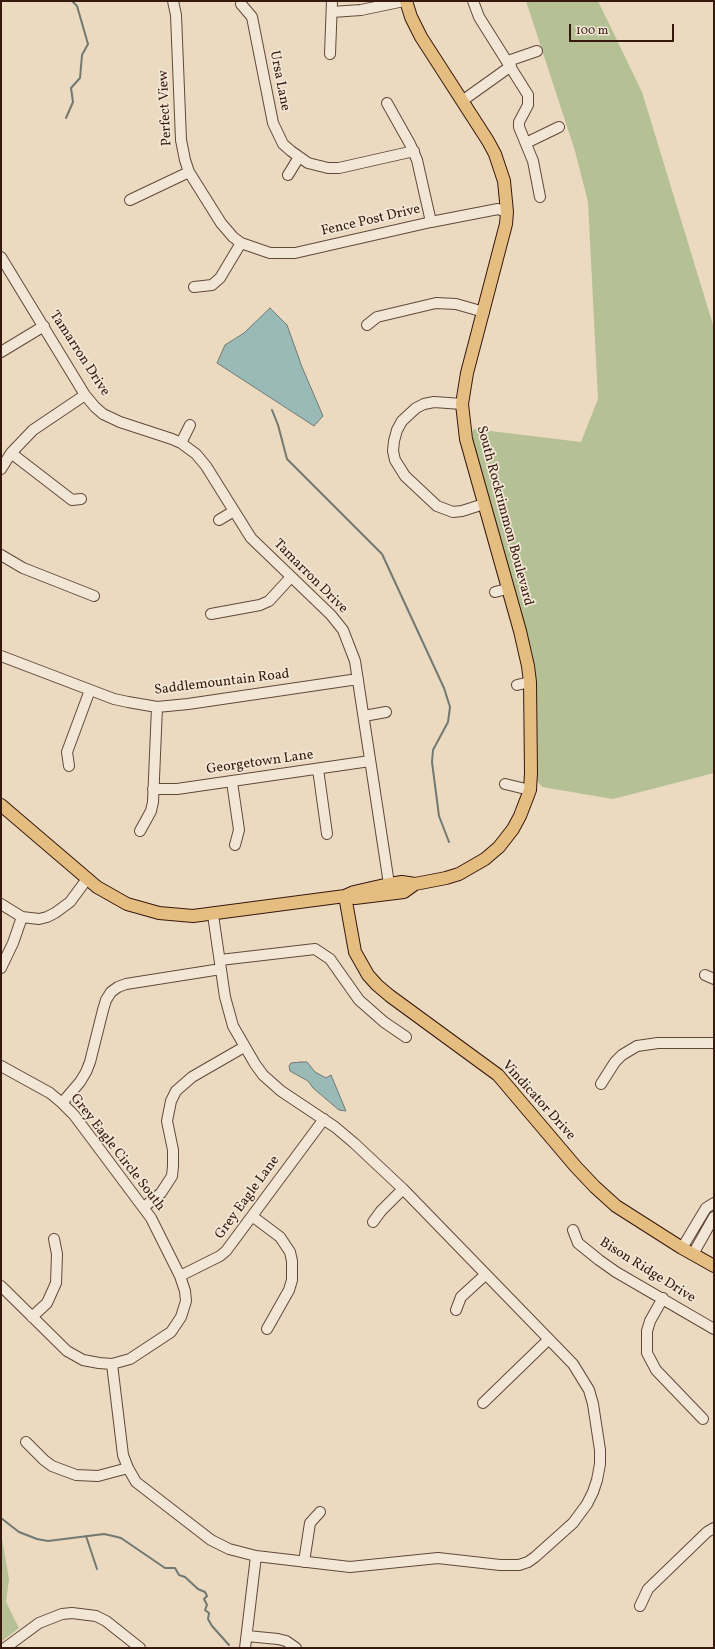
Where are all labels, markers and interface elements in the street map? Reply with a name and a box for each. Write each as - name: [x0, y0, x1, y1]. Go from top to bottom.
- scale bar: [571, 16, 676, 42]
- text: 100 m: [576, 23, 608, 39]
- street label: Ursa Lane: [265, 50, 293, 112]
- street label: Perfect View: [156, 70, 176, 146]
- street label: Fence Post Drive: [320, 201, 422, 241]
- street label: Tamarron Drive: [45, 308, 113, 400]
- street label: South Rockrimmon Boulevard: [472, 424, 536, 608]
- street label: Tamarron Drive: [269, 536, 351, 618]
- street label: Saddlemountain Road: [153, 666, 291, 700]
- street label: Georgetown Lane: [205, 747, 315, 779]
- street label: Vindicator Drive: [498, 1058, 578, 1144]
- street label: Grey Eagle Circle South: [66, 1091, 168, 1215]
- street label: Grey Eagle Lane: [212, 1153, 284, 1243]
- street label: Bison Ridge Drive: [596, 1235, 698, 1307]

